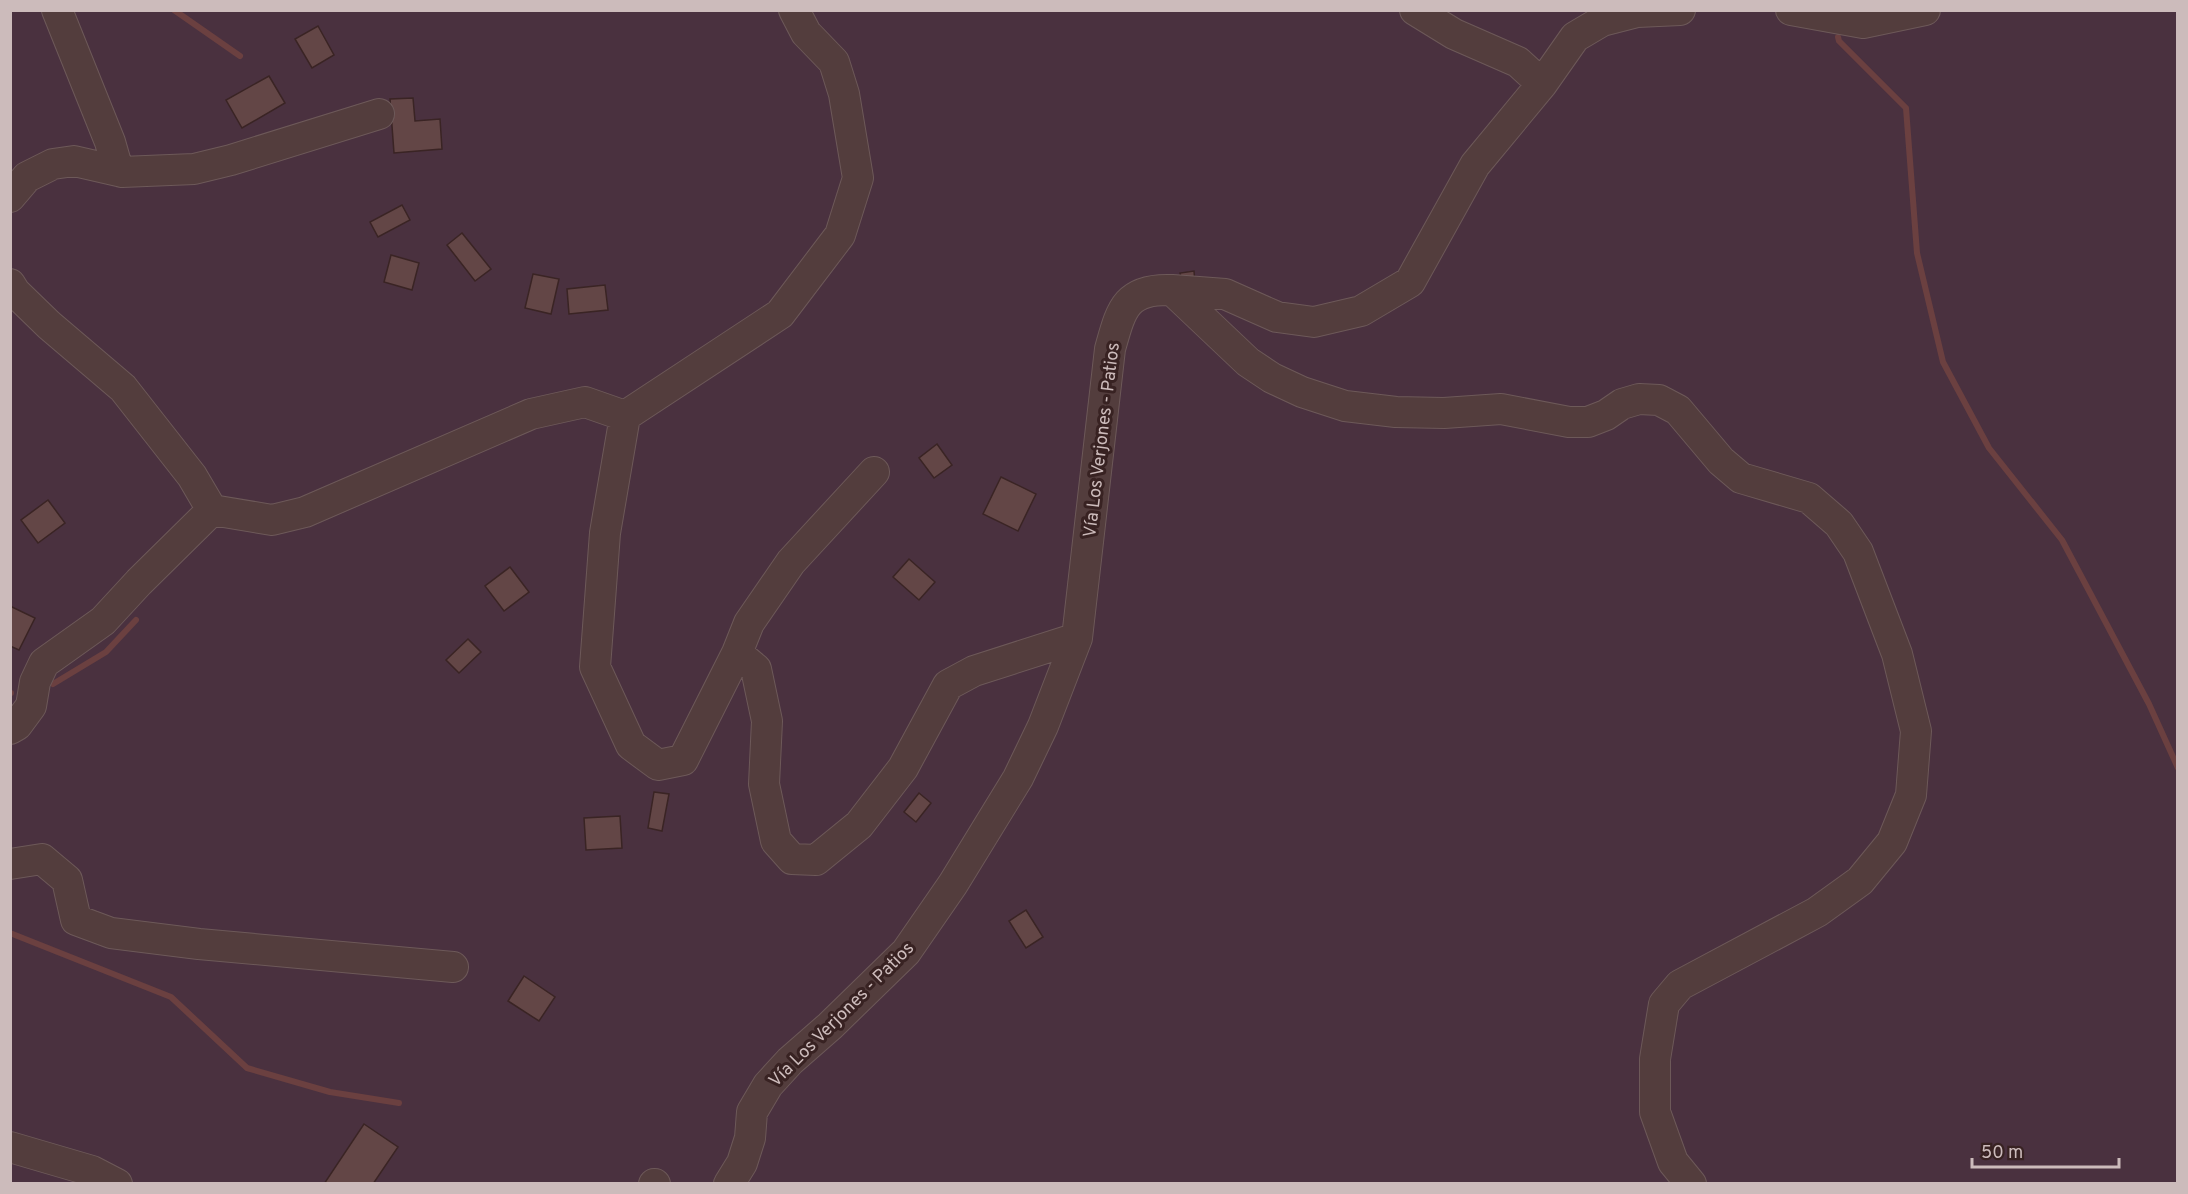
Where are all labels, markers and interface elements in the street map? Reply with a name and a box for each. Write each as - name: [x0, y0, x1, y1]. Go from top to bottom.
- street label: Vía Los Verjones - Patios: [1079, 341, 1126, 539]
- street label: Vía Los Verjones - Patios: [764, 937, 920, 1093]
- scale bar: [1972, 1131, 2119, 1169]
- text: 50 m: [1981, 1142, 2023, 1165]

